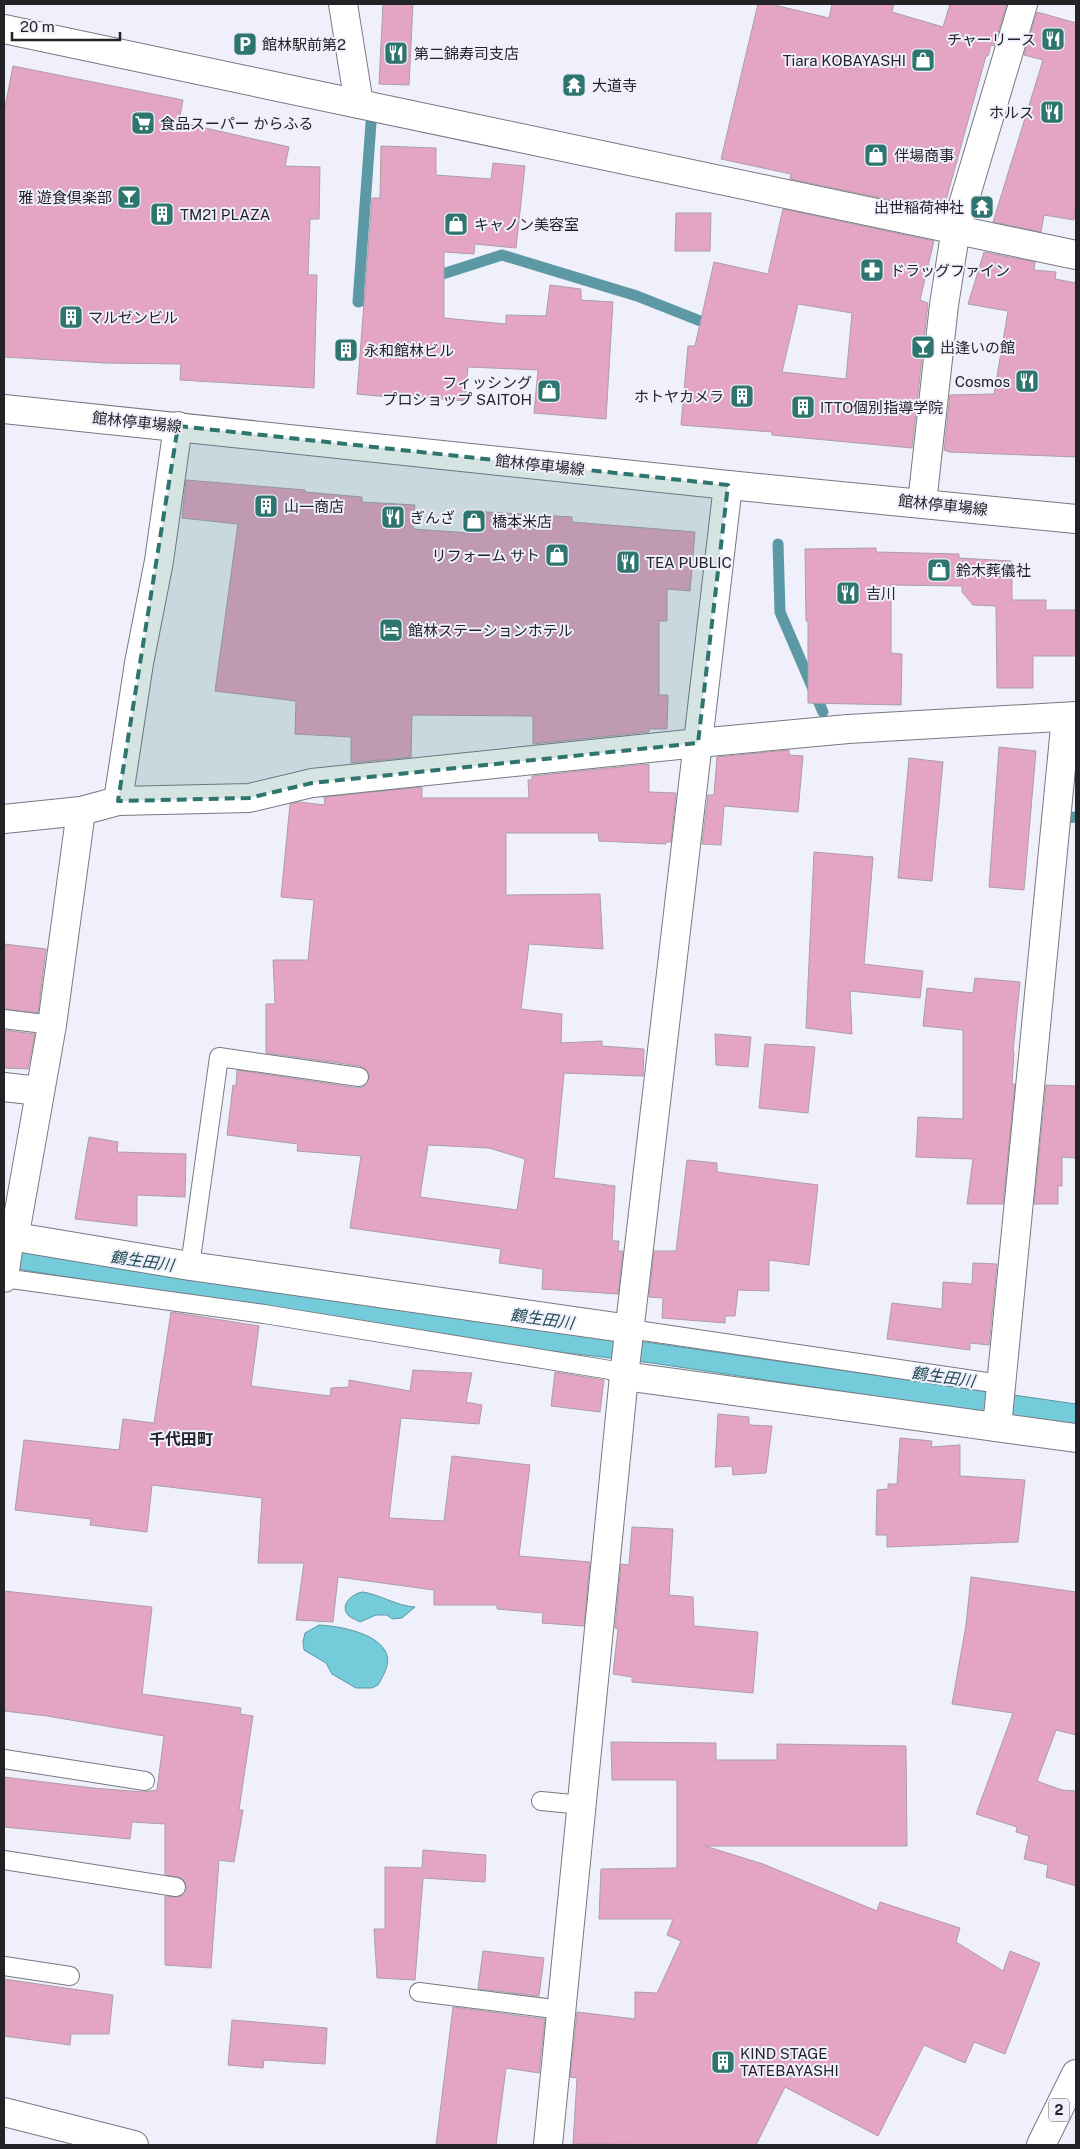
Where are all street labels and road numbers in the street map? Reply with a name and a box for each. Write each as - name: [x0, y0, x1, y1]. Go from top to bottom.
- street label: 館林停車場線: [91, 409, 183, 435]
- street label: 館林停車場線: [494, 452, 586, 478]
- street label: 館林停車場線: [897, 492, 989, 518]
- road number: 2: [1049, 2098, 1069, 2122]

